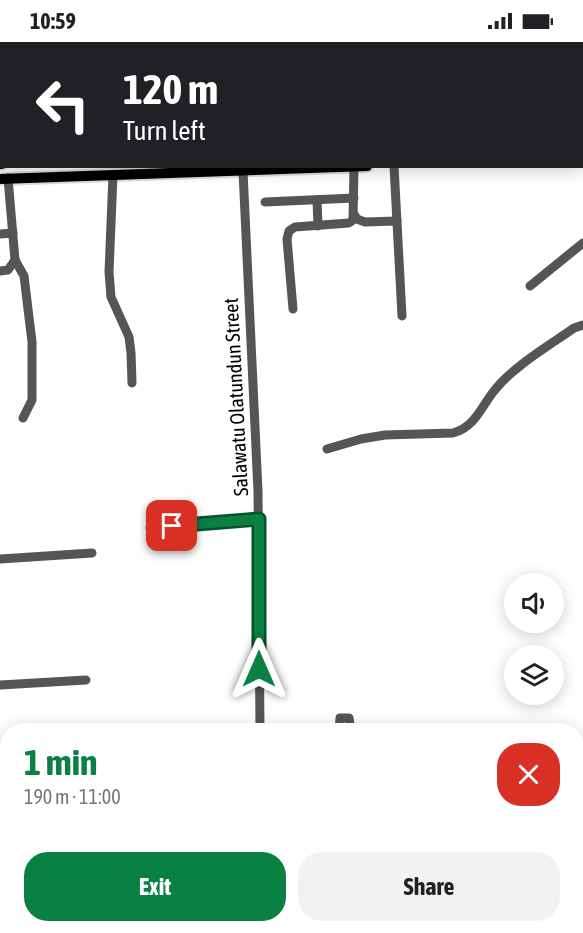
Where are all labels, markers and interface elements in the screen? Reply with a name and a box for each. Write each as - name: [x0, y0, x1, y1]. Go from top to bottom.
- text: 10:59: [30, 8, 76, 34]
- text: 120 m: [123, 65, 218, 113]
- icon: left: [24, 66, 102, 144]
- text: Turn left: [123, 115, 206, 146]
- street label: Salawatu Olatundun Street: [219, 297, 252, 497]
- pin: [146, 500, 197, 551]
- icon: arrive: [155, 509, 188, 542]
- map controls: [504, 573, 564, 705]
- button: sound: [504, 573, 564, 633]
- position arrow: [227, 637, 291, 701]
- button: layers: [504, 645, 564, 705]
- text: 1 min: [24, 741, 98, 783]
- button: close: [497, 743, 560, 806]
- text: 190 m · 11:00: [24, 785, 121, 808]
- button: Exit: [24, 852, 286, 921]
- button: Share: [298, 852, 560, 921]

